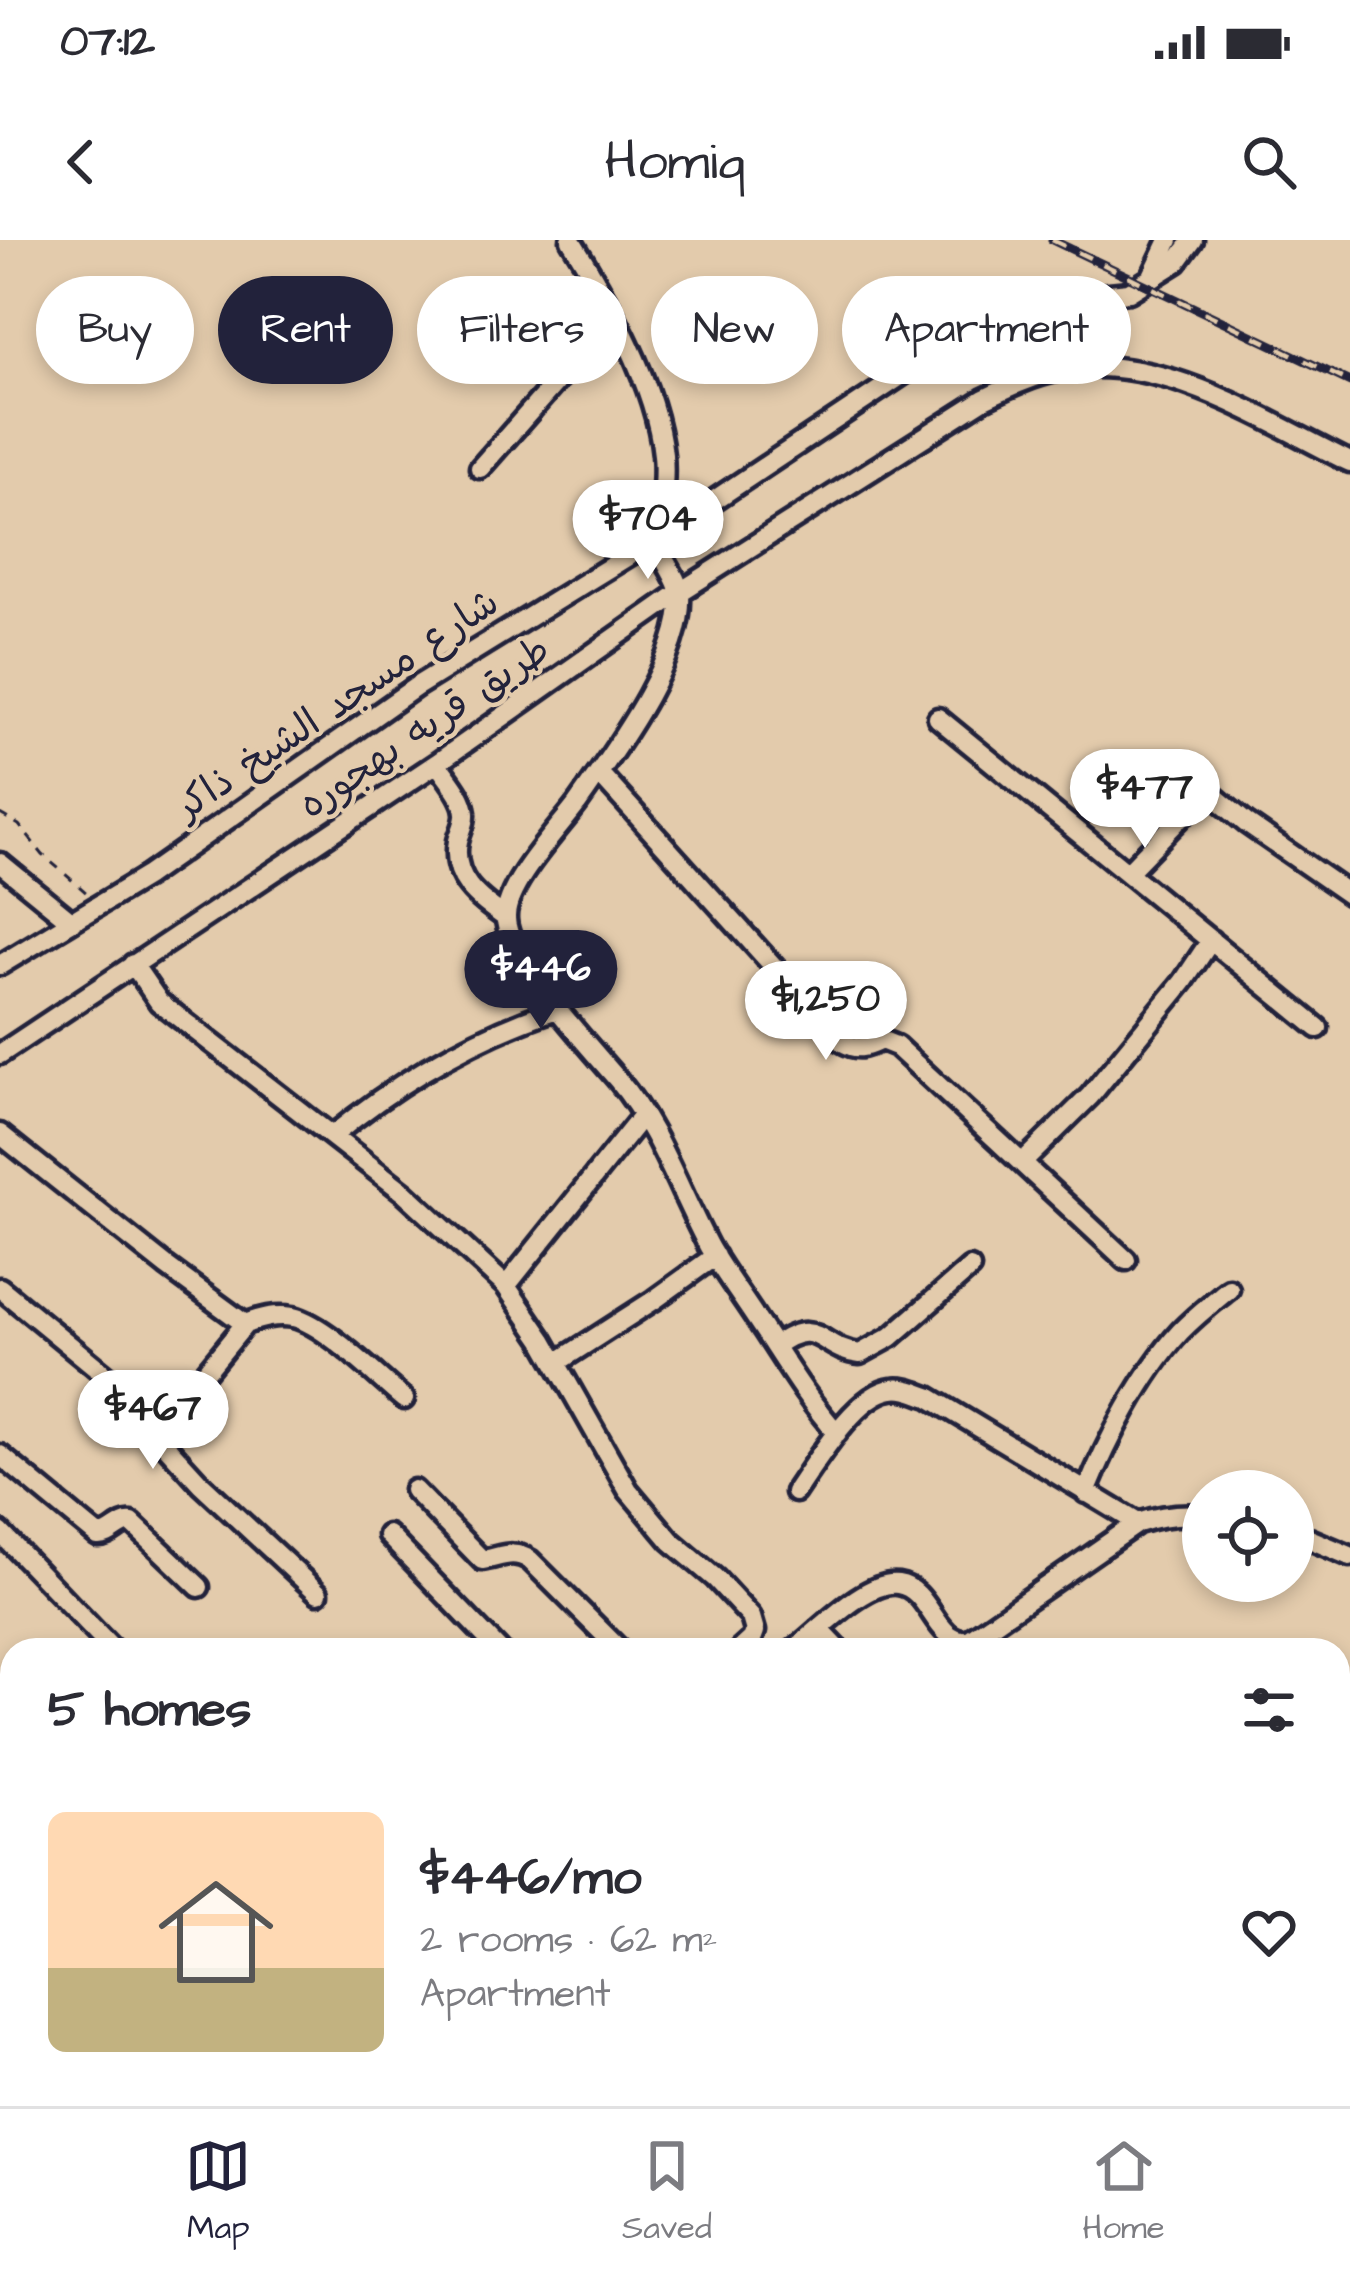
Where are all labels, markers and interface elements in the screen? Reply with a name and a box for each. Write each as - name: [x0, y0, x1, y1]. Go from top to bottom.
- text: 07:12: [60, 11, 155, 73]
- text: Homiq: [604, 125, 746, 200]
- icon: back: [48, 129, 114, 195]
- icon: search: [1236, 129, 1302, 195]
- chip: Buy: [36, 276, 194, 384]
- chip: Rent: [218, 276, 393, 384]
- chip: Filters: [417, 276, 627, 384]
- chip: New: [651, 276, 818, 384]
- chip: Apartment: [842, 276, 1131, 384]
- pin: $704: [577, 480, 719, 582]
- text: $704: [600, 492, 696, 546]
- street label: شارع مسجد الشيخ ذاكر: [163, 577, 510, 835]
- street label: طريق قريه بهجوره: [289, 624, 561, 832]
- pin: $477: [1074, 749, 1216, 851]
- text: $477: [1097, 761, 1193, 815]
- pin: $446: [470, 930, 612, 1032]
- text: $446: [491, 942, 591, 996]
- pin: $1,250: [728, 961, 924, 1063]
- text: $1,250: [772, 973, 880, 1027]
- pin: $467: [82, 1370, 224, 1472]
- text: $467: [105, 1382, 201, 1436]
- map controls: [1182, 1470, 1314, 1602]
- button: locate: [1182, 1470, 1314, 1602]
- text: 5 homes: [48, 1675, 251, 1746]
- icon: filters: [1236, 1677, 1302, 1743]
- text: $446/mo: [420, 1843, 641, 1914]
- icon: home: [144, 1860, 288, 2004]
- icon: heart: [1236, 1899, 1302, 1965]
- text: 2 rooms · 62 m²: [420, 1914, 717, 1968]
- text: Apartment: [420, 1968, 611, 2022]
- tab: Map: [185, 2133, 251, 2251]
- tab: Saved: [622, 2133, 712, 2251]
- tab: Home: [1083, 2133, 1165, 2251]

